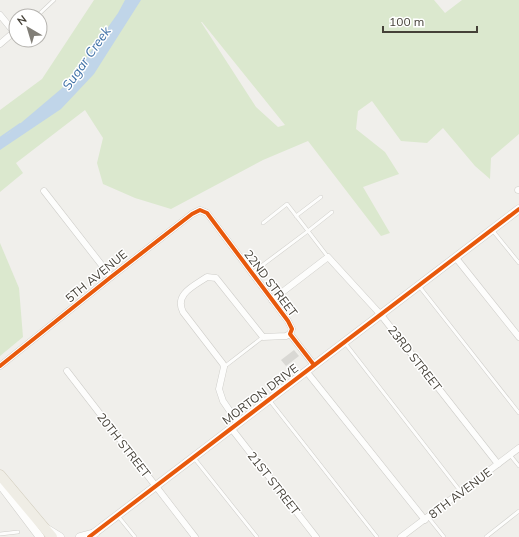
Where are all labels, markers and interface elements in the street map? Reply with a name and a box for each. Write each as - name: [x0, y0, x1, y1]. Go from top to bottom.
- north arrow: [8, 8, 48, 48]
- scale bar: [383, 8, 477, 34]
- text: N: [14, 12, 29, 28]
- text: 100 m: [389, 14, 424, 29]
- water label: Sugar Creek: [58, 23, 114, 93]
- street label: 5TH AVENUE: [62, 247, 130, 305]
- street label: 22ND STREET: [241, 247, 301, 320]
- street label: 23RD STREET: [385, 322, 446, 394]
- street label: MORTON DRIVE: [219, 360, 301, 428]
- street label: 20TH STREET: [94, 410, 154, 481]
- street label: 21ST STREET: [245, 448, 304, 518]
- street label: 8TH AVENUE: [425, 464, 495, 522]

